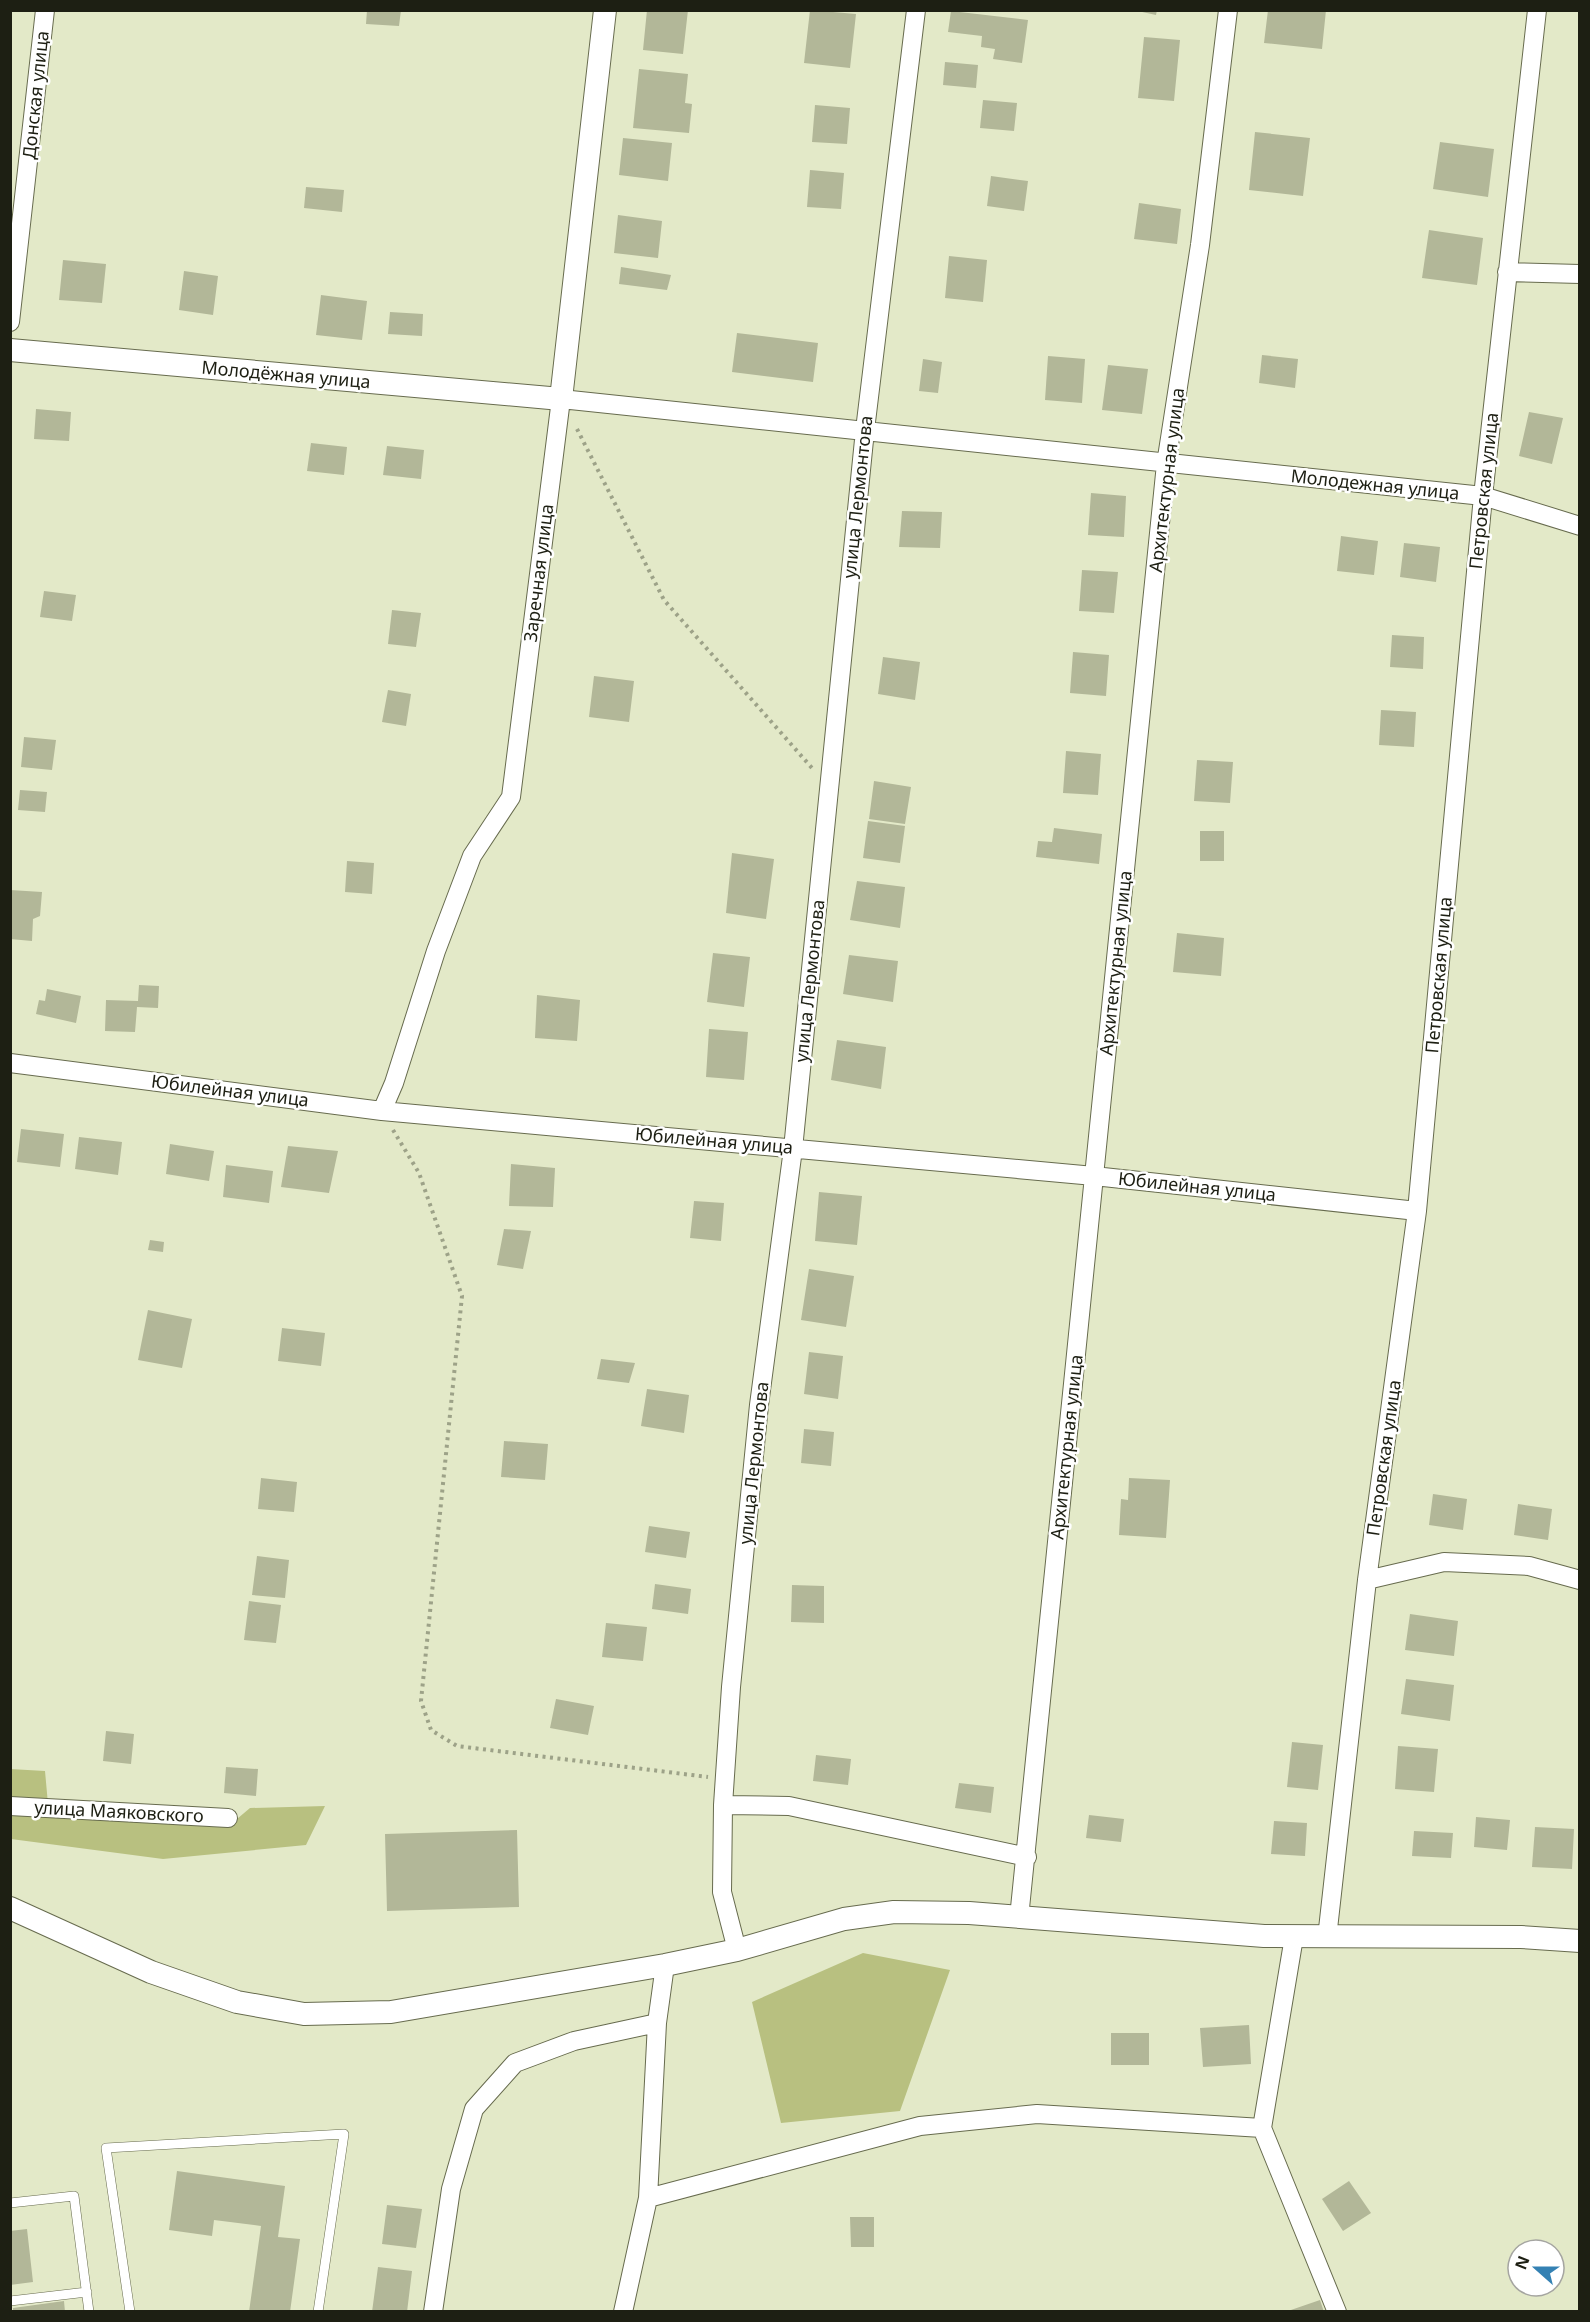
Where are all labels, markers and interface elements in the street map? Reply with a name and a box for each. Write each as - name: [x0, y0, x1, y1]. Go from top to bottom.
- street label: Донская улица: [16, 29, 54, 160]
- street label: Молодёжная улица: [201, 355, 372, 393]
- street label: Архитектурная улица: [1143, 386, 1189, 574]
- street label: Петровская улица: [1463, 411, 1503, 570]
- street label: улица Лермонтова: [837, 414, 877, 580]
- street label: Молодежная улица: [1290, 463, 1461, 505]
- street label: Заречная улица: [518, 503, 558, 643]
- street label: Архитектурная улица: [1093, 869, 1137, 1057]
- street label: Петровская улица: [1419, 896, 1457, 1054]
- street label: улица Лермонтова: [789, 898, 829, 1064]
- street label: Юбилейная улица: [150, 1068, 310, 1112]
- street label: Юбилейная улица: [634, 1121, 794, 1159]
- street label: Юбилейная улица: [1117, 1166, 1277, 1206]
- street label: Архитектурная улица: [1044, 1353, 1088, 1541]
- street label: Петровская улица: [1360, 1378, 1406, 1537]
- street label: улица Лермонтова: [733, 1380, 773, 1546]
- street label: улица Маяковского: [34, 1795, 204, 1827]
- north arrow: [1506, 2238, 1566, 2298]
- text: N: [1509, 2253, 1535, 2273]

